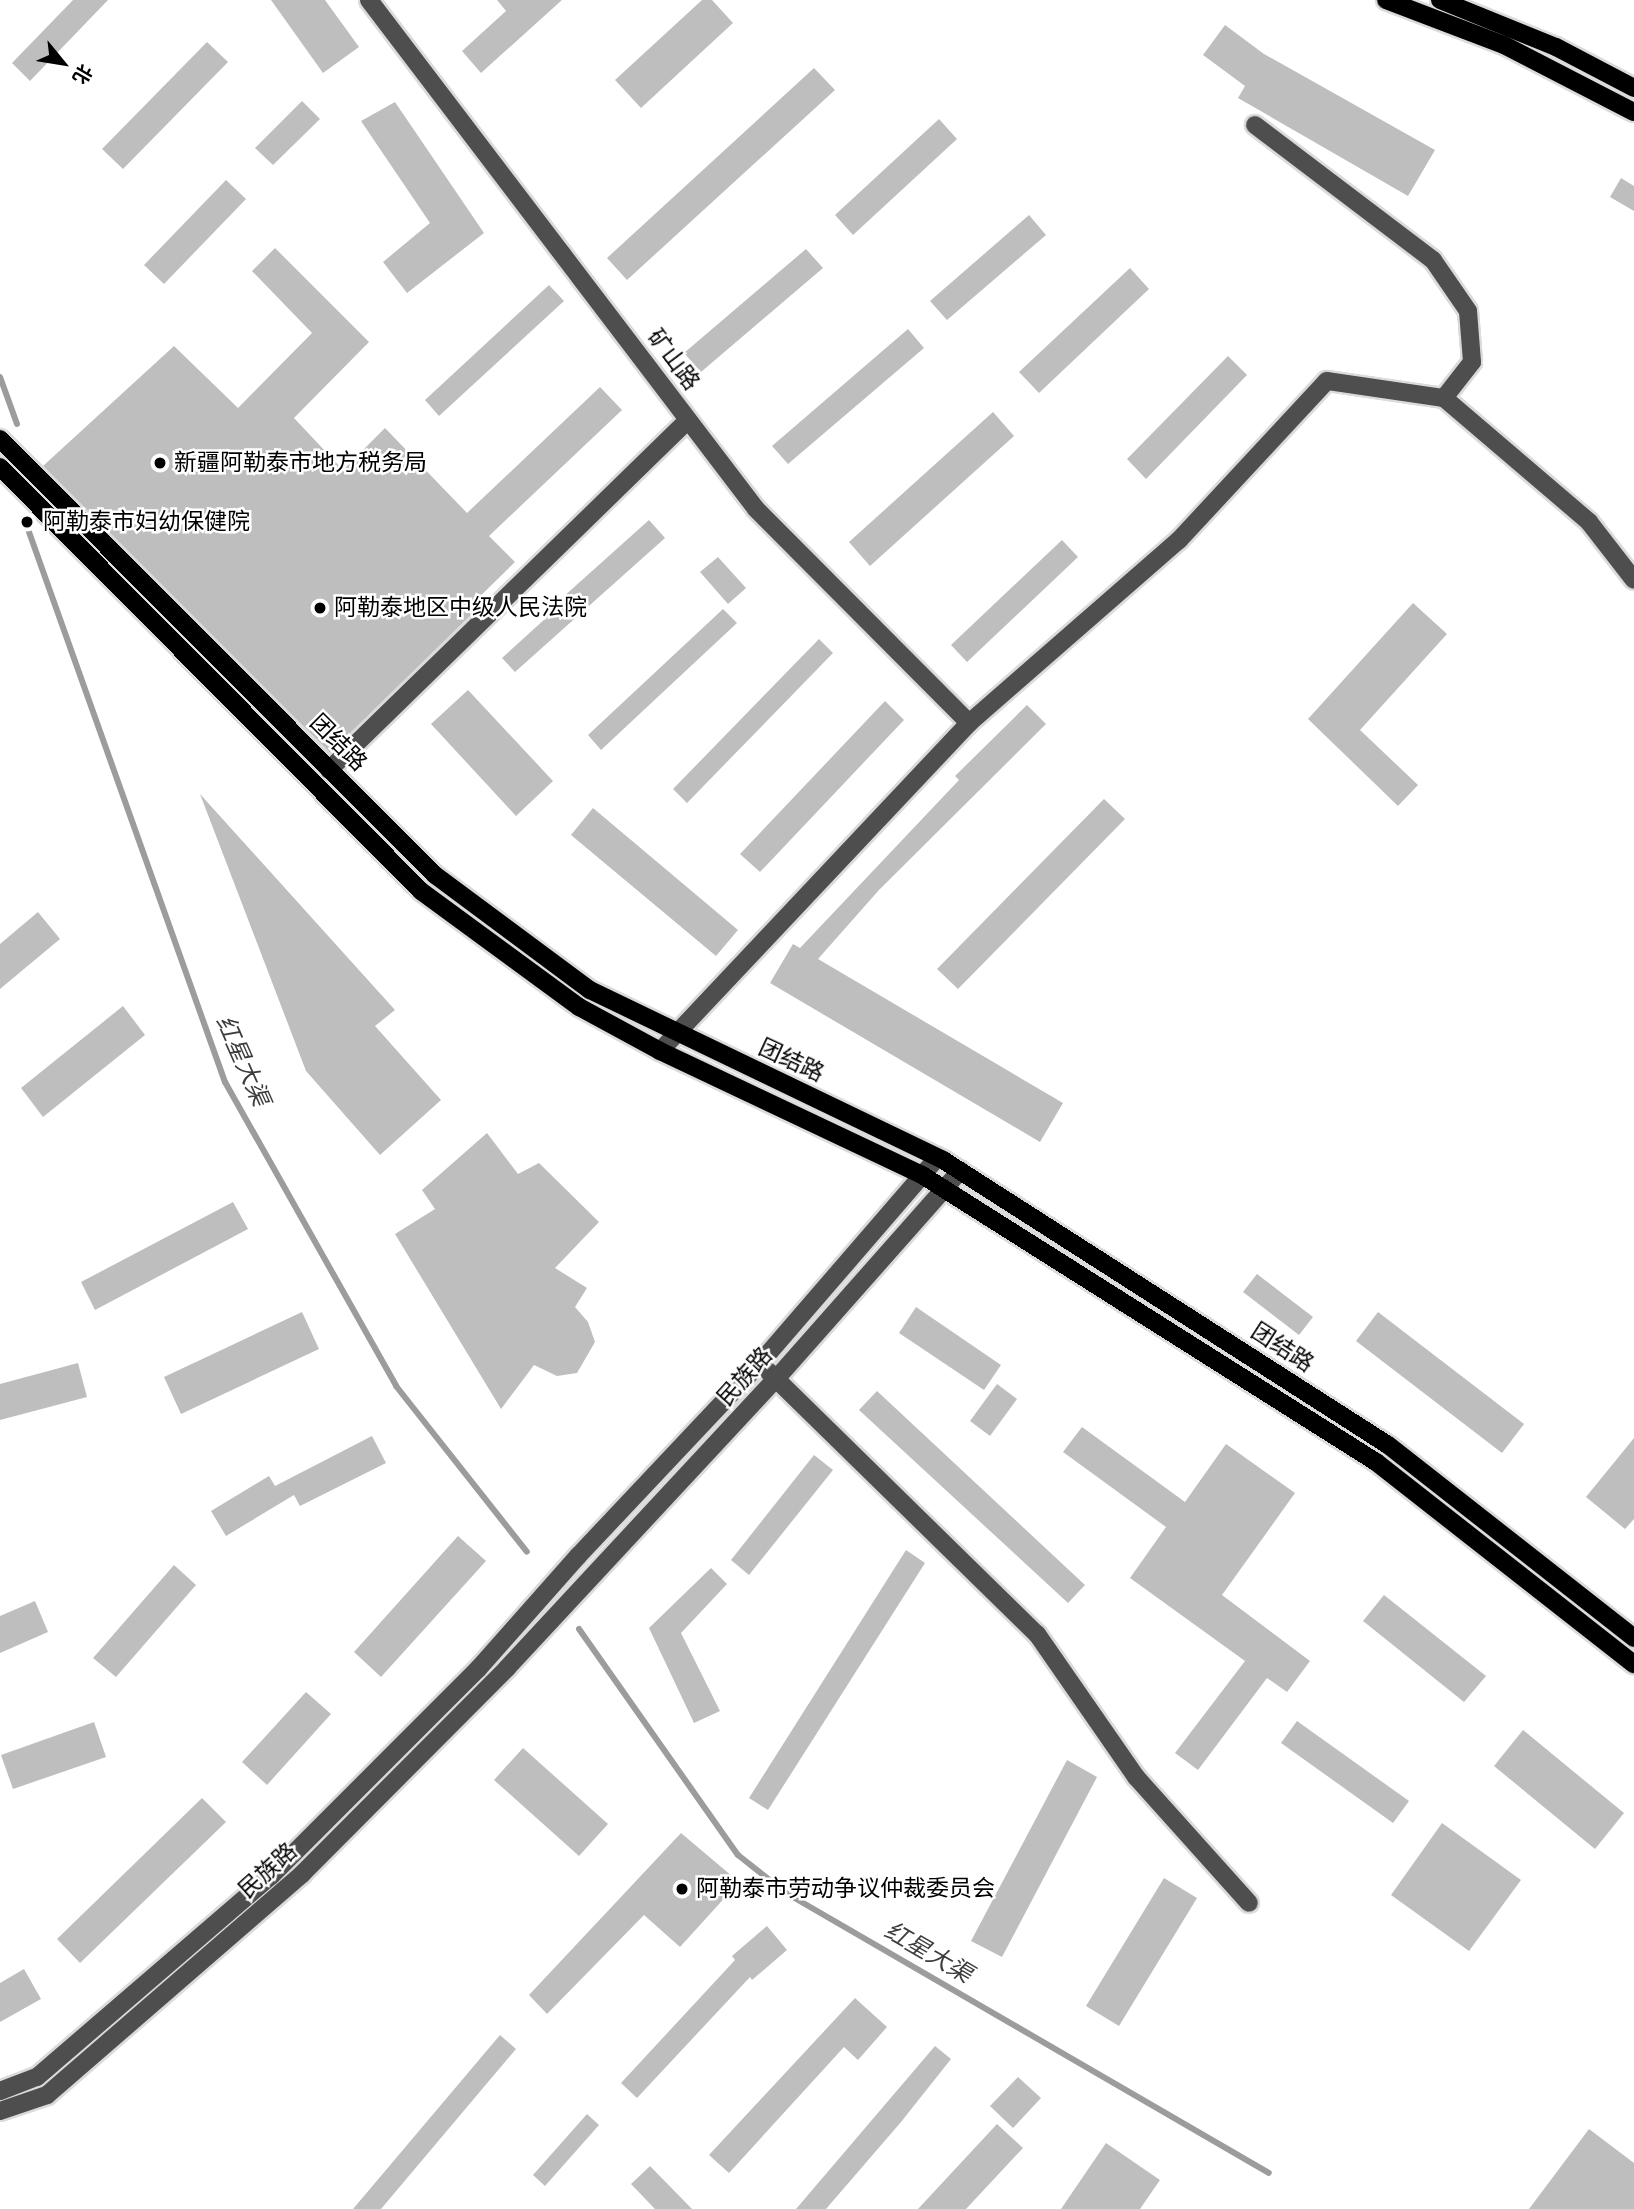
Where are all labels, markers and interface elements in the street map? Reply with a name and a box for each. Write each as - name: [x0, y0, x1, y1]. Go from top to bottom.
- north arrow: [28, 28, 98, 98]
- text: 北: [65, 59, 98, 89]
- street label: 矿山路: [641, 324, 705, 396]
- place label: 新疆阿勒泰市地方税务局: [174, 449, 427, 477]
- marker: 新疆阿勒泰市地方税务局: [152, 455, 168, 471]
- place label: 阿勒泰市妇幼保健院: [43, 508, 250, 536]
- marker: 阿勒泰市妇幼保健院: [17, 512, 37, 532]
- place label: 阿勒泰地区中级人民法院: [334, 594, 587, 622]
- marker: 阿勒泰地区中级人民法院: [312, 600, 328, 616]
- street label: 团结路: [304, 709, 372, 777]
- water label: 红星大渠: [209, 1011, 275, 1111]
- street label: 团结路: [754, 1034, 828, 1088]
- street label: 团结路: [1246, 1318, 1318, 1378]
- street label: 民族路: [712, 1342, 778, 1412]
- street label: 民族路: [233, 1838, 303, 1904]
- place label: 阿勒泰市劳动争议仲裁委员会: [696, 1875, 995, 1903]
- marker: 阿勒泰市劳动争议仲裁委员会: [674, 1881, 690, 1897]
- water label: 红星大渠: [879, 1917, 977, 1989]

